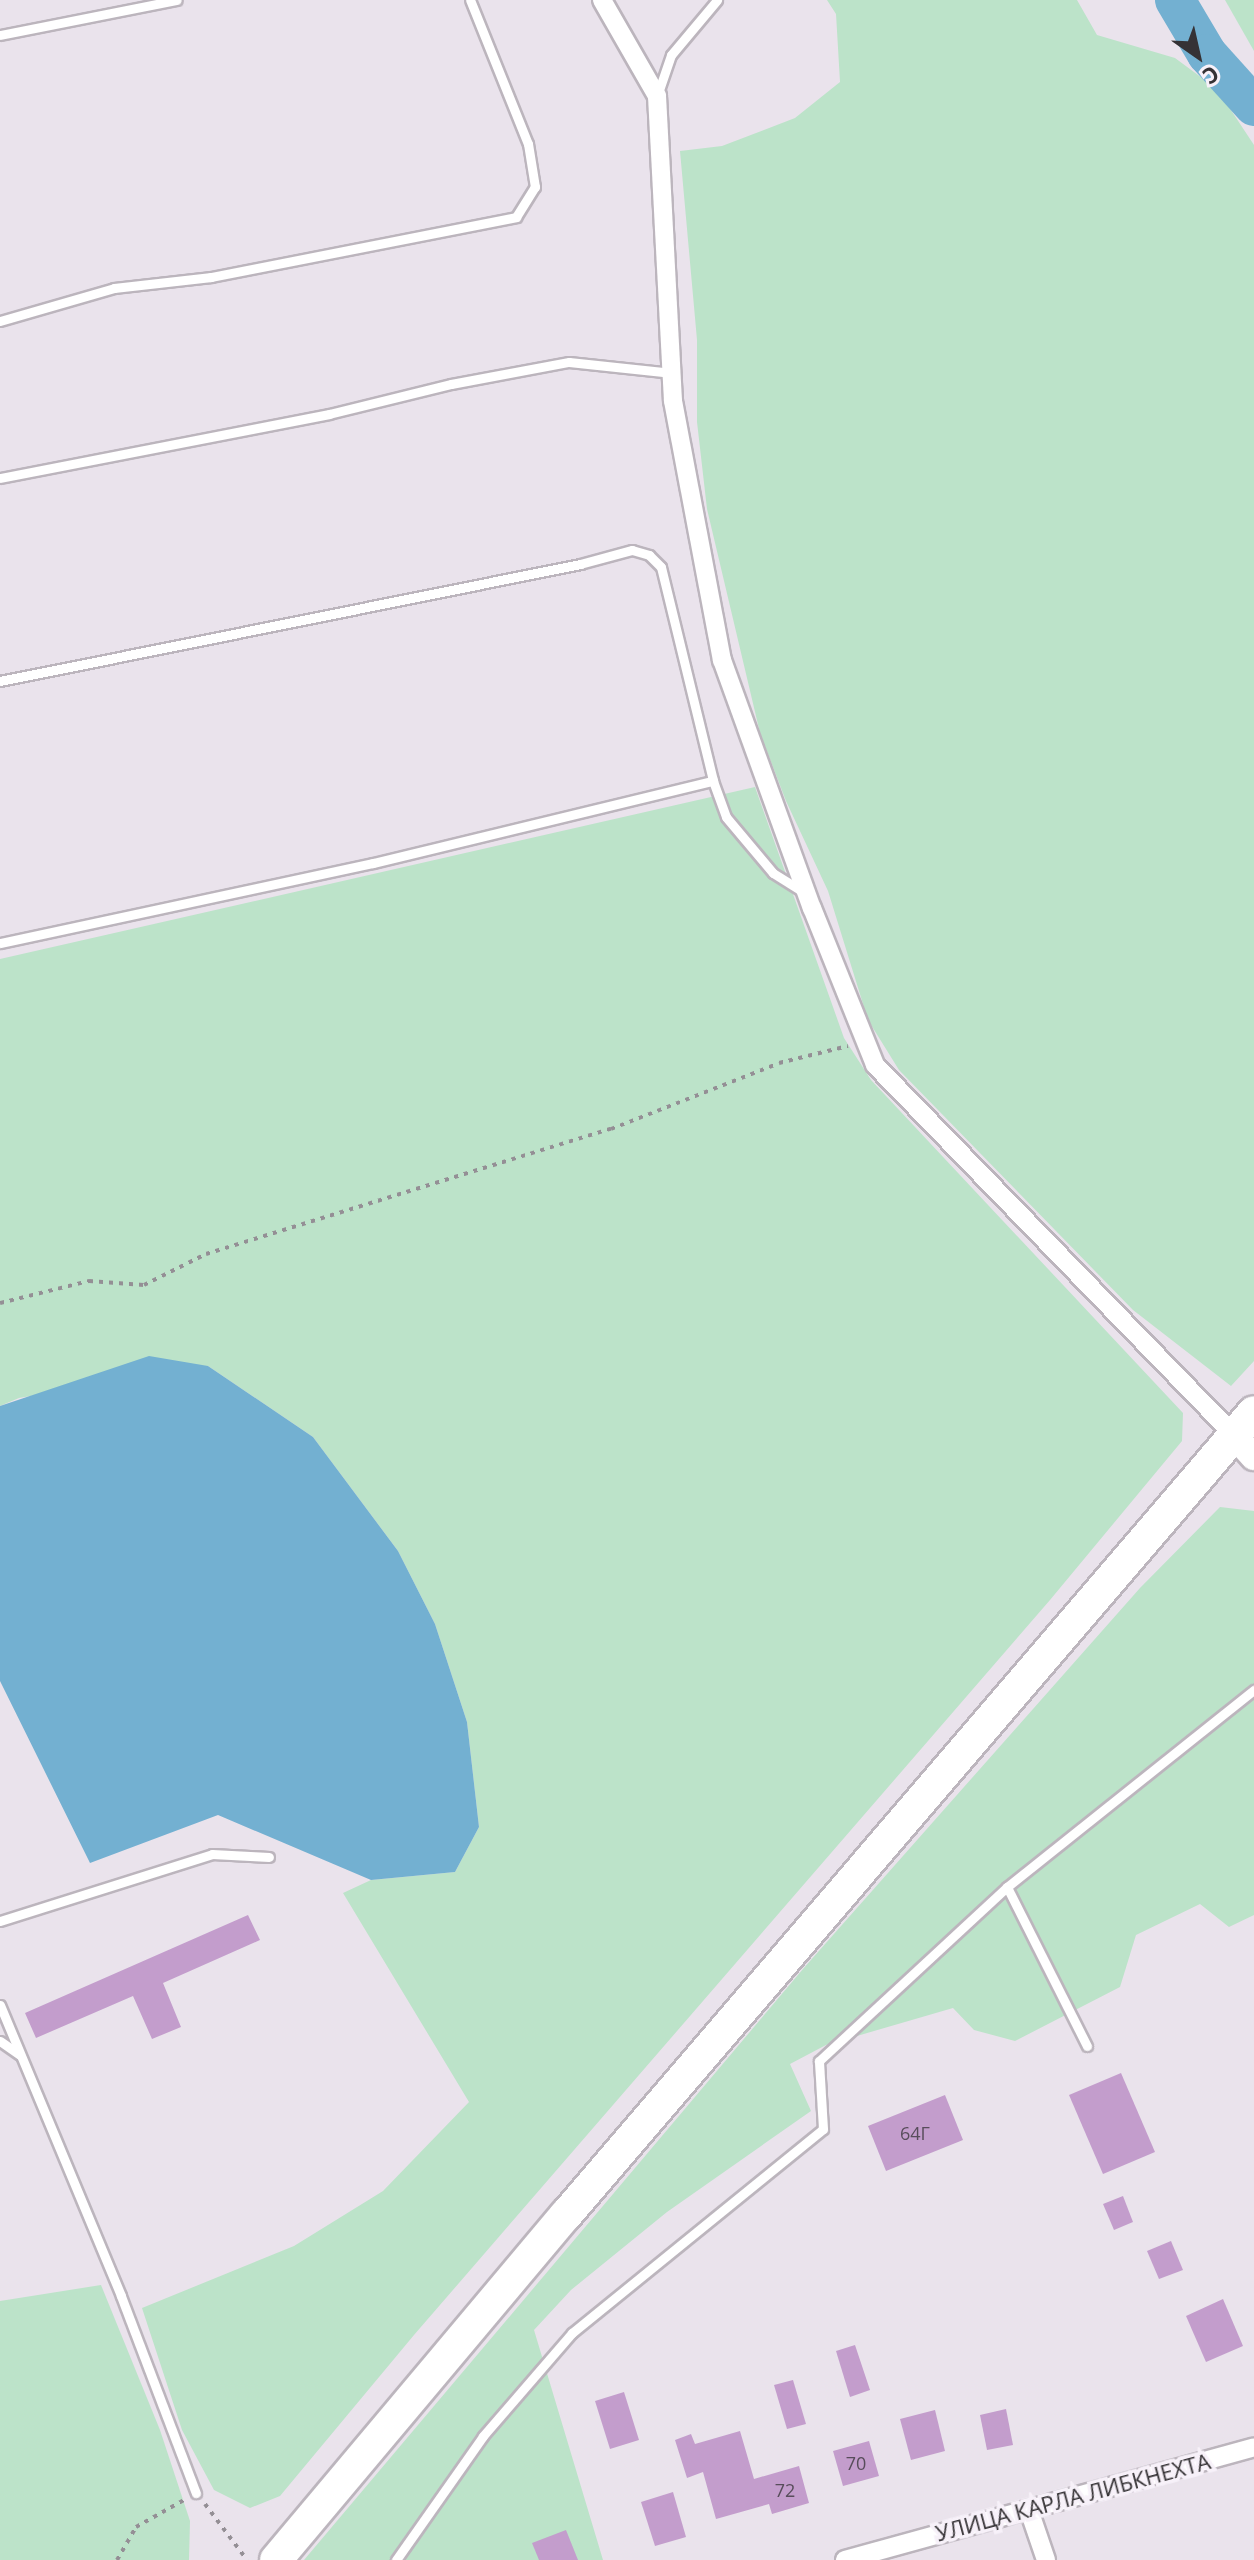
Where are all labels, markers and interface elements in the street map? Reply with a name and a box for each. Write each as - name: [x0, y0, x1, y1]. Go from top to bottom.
- north arrow: [1158, 16, 1238, 96]
- text: С: [1197, 60, 1226, 92]
- house number: 64Г: [900, 2122, 930, 2144]
- street label: УЛИЦА КАРЛА ЛИБКНЕХТА: [933, 2448, 1213, 2546]
- house number: 70: [846, 2452, 866, 2474]
- house number: 72: [775, 2479, 795, 2501]

